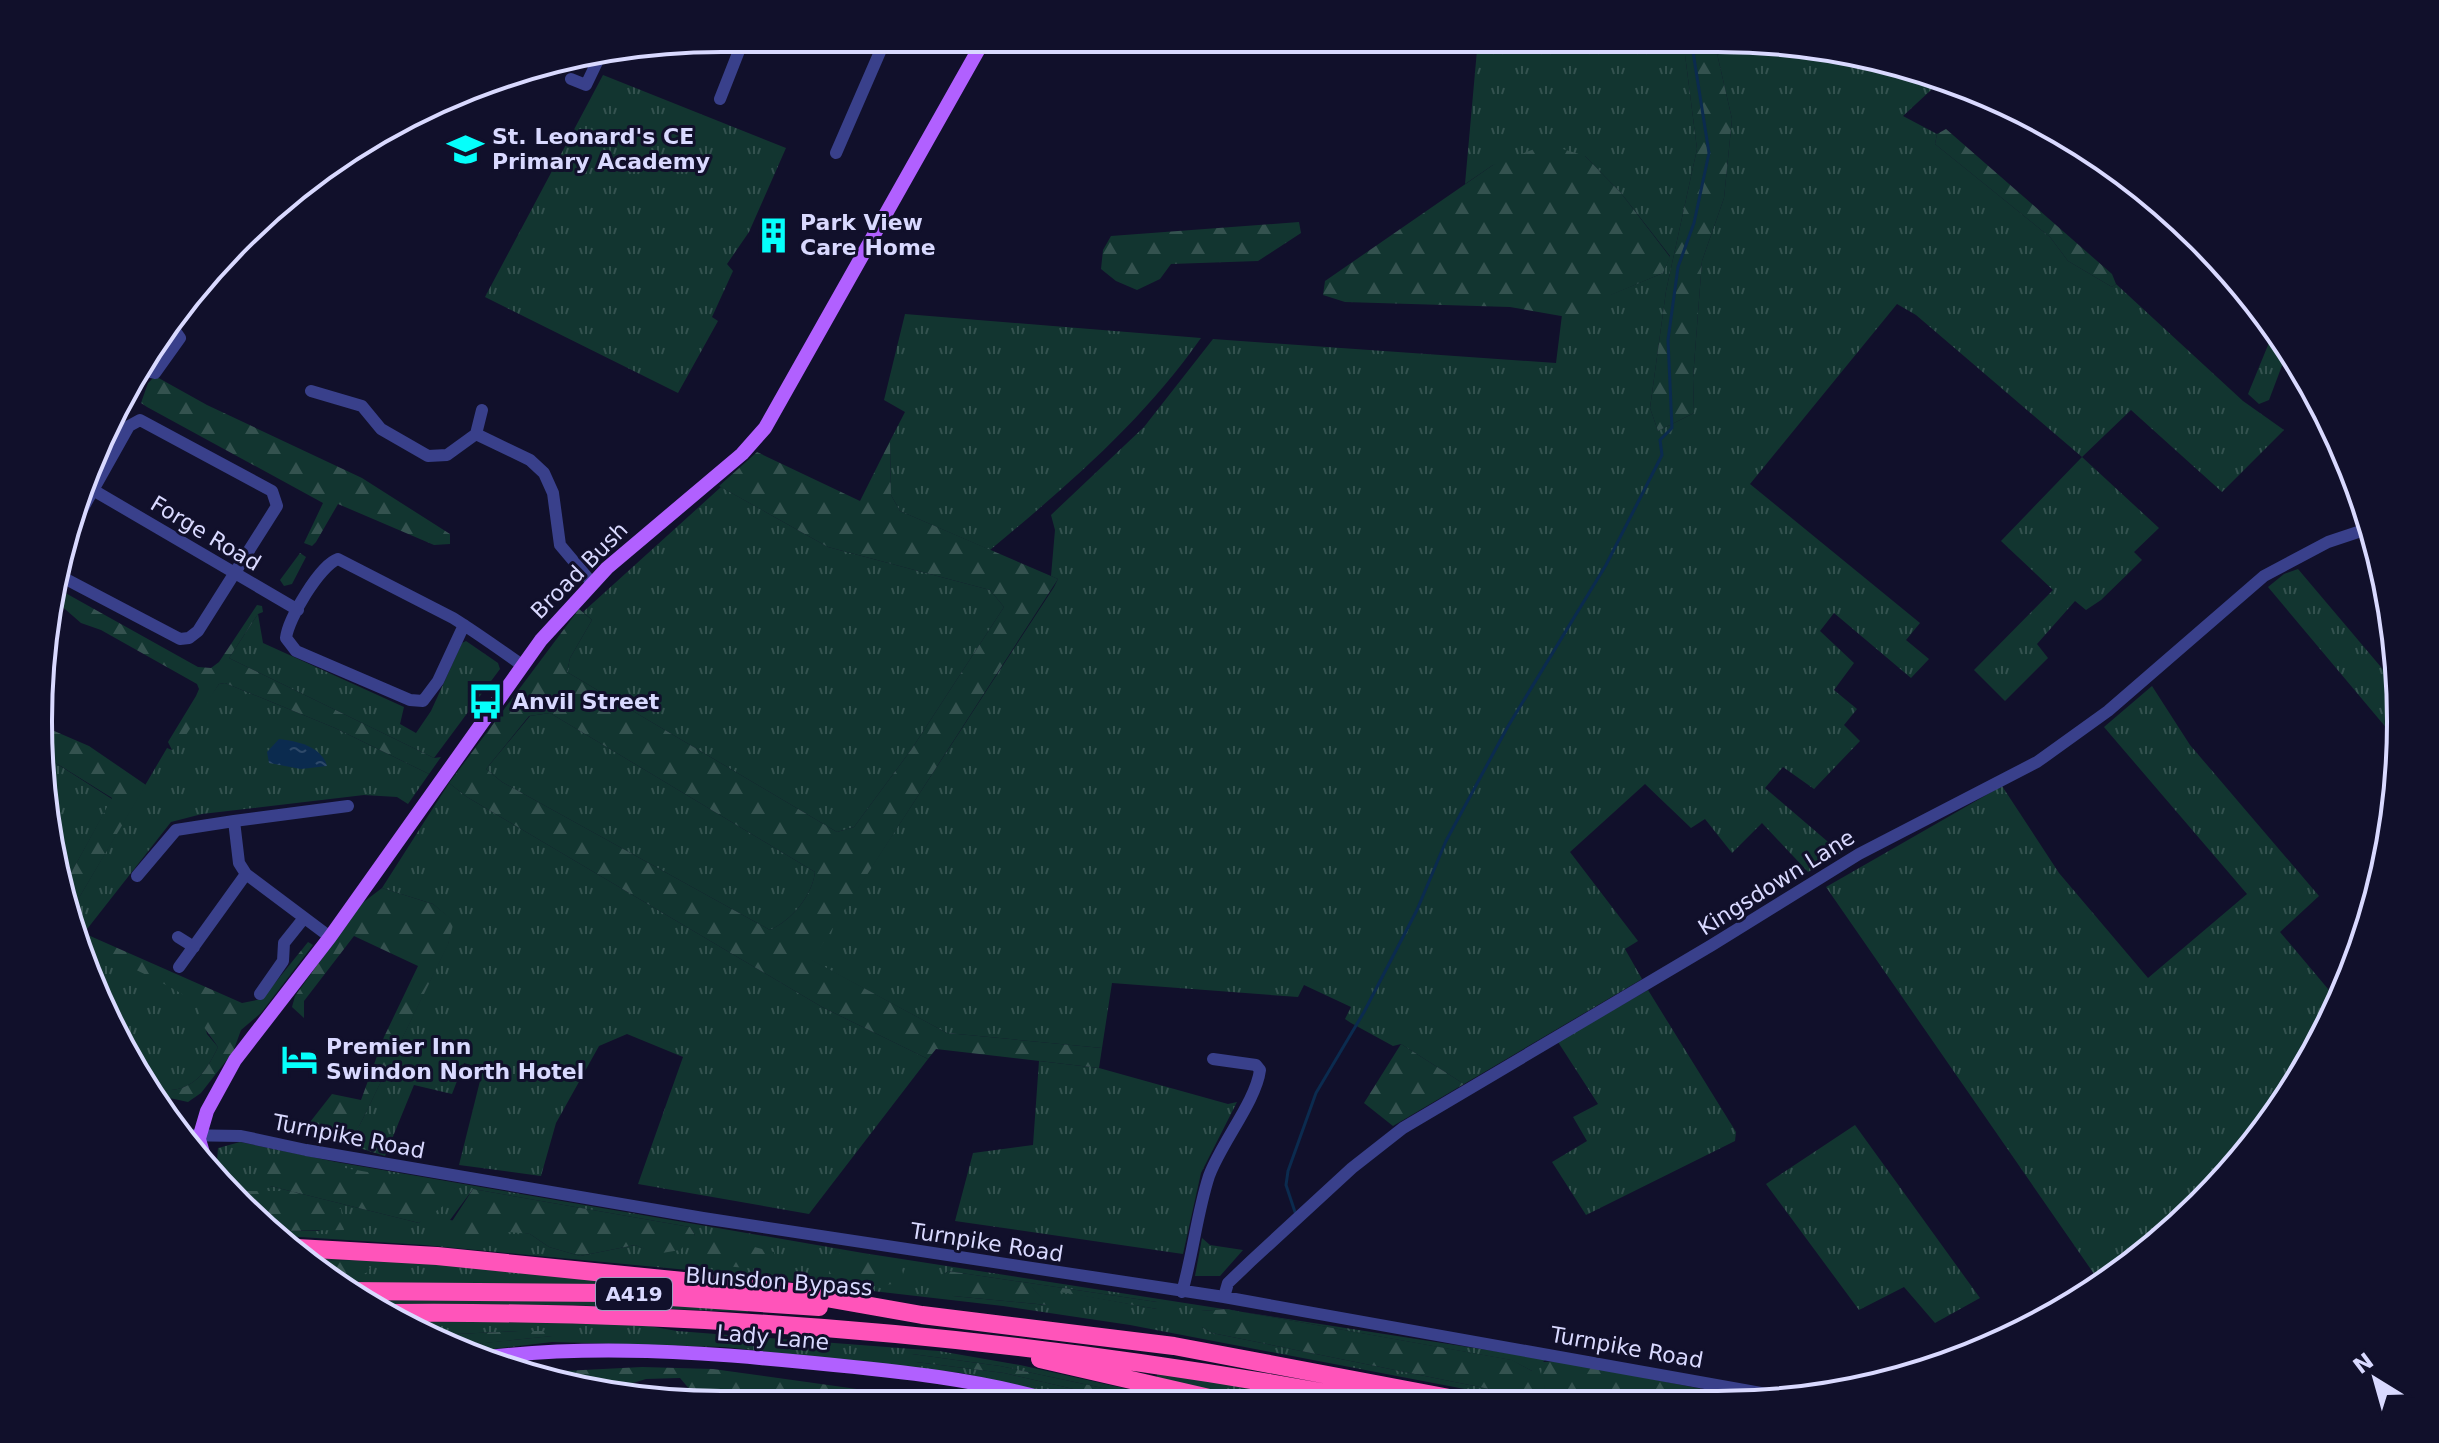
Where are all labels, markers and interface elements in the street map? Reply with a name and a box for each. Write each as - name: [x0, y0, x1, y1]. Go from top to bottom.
- place label: St. Leonard's CE Primary Academy: [492, 124, 710, 174]
- school or university icon: St. Leonard's CE Primary Academy: [447, 130, 485, 168]
- place label: Park View Care Home: [800, 210, 936, 260]
- building icon: Park View Care Home: [755, 216, 793, 254]
- street label: Forge Road: [146, 491, 265, 576]
- street label: Broad Bush: [526, 517, 633, 624]
- bus stop icon: Anvil Street: [467, 682, 505, 720]
- place label: Anvil Street: [512, 689, 660, 714]
- street label: Kingsdown Lane: [1694, 824, 1859, 941]
- place label: Premier Inn Swindon North Hotel: [326, 1034, 584, 1084]
- hotel icon: Premier Inn Swindon North Hotel: [281, 1040, 319, 1078]
- street label: Turnpike Road: [270, 1109, 427, 1163]
- street label: Turnpike Road: [908, 1218, 1065, 1267]
- street label: Blunsdon Bypass: [685, 1262, 873, 1301]
- road number: A419: [596, 1278, 672, 1310]
- street label: Lady Lane: [716, 1320, 830, 1355]
- street label: Turnpike Road: [1548, 1322, 1705, 1373]
- north arrow: [2335, 1339, 2415, 1419]
- text: N: [2348, 1348, 2378, 1379]

